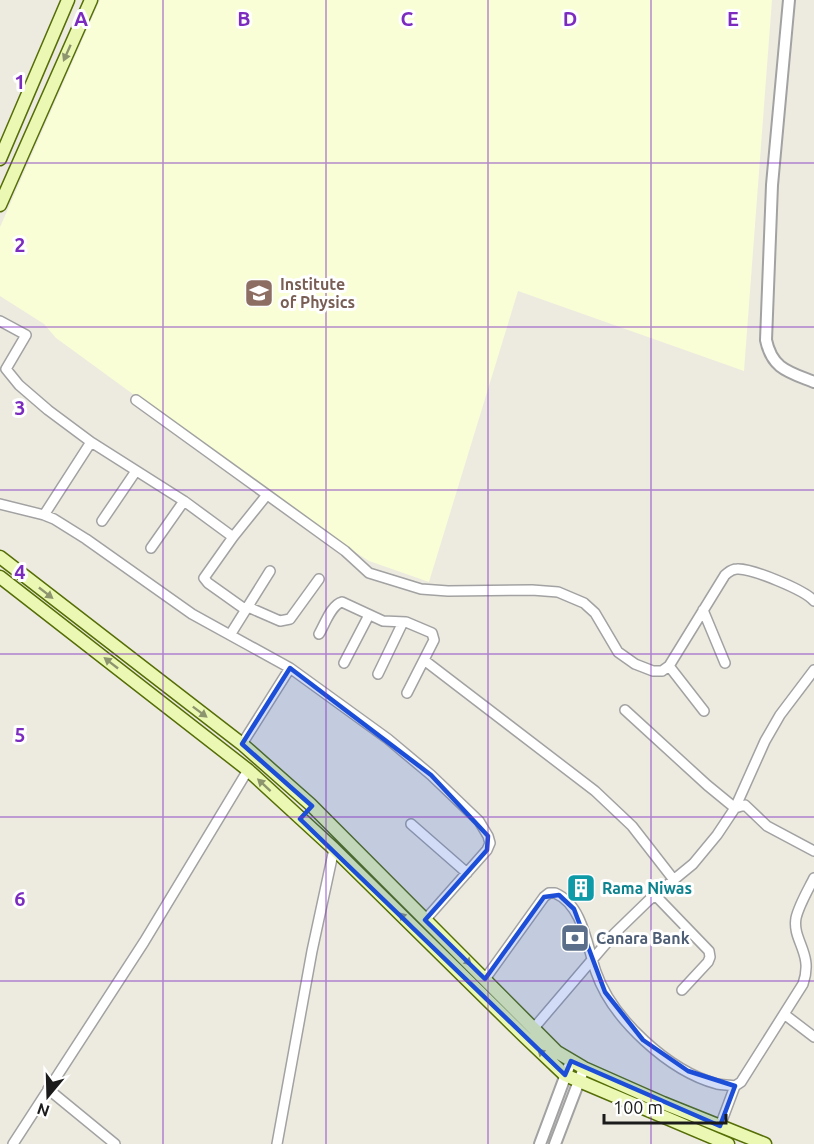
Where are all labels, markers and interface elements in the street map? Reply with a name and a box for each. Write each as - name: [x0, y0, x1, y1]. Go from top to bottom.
- text: A: [74, 7, 88, 30]
- text: B: [237, 7, 251, 30]
- text: C: [401, 7, 414, 30]
- text: D: [563, 7, 577, 30]
- text: E: [727, 7, 739, 30]
- one-way arrow: [63, 45, 72, 62]
- text: 1: [14, 70, 26, 93]
- text: 2: [14, 233, 26, 256]
- place label: Institute of Physics: [280, 275, 355, 311]
- school or university icon: Institute of Physics: [243, 277, 275, 309]
- text: 3: [14, 396, 26, 419]
- text: 4: [14, 560, 26, 583]
- one-way arrow: [38, 587, 54, 599]
- one-way arrow: [104, 657, 119, 669]
- one-way arrow: [193, 706, 208, 718]
- text: 5: [14, 723, 26, 746]
- one-way arrow: [256, 778, 271, 792]
- building icon: Rama Niwas: [565, 872, 597, 904]
- place label: Rama Niwas: [602, 879, 692, 897]
- text: 6: [14, 887, 26, 910]
- one-way arrow: [398, 913, 412, 927]
- bank icon: Canara Bank: [559, 922, 591, 954]
- place label: Canara Bank: [596, 929, 690, 947]
- one-way arrow: [457, 952, 471, 966]
- one-way arrow: [537, 1048, 552, 1062]
- north arrow: [18, 1066, 78, 1126]
- scale bar: [604, 1087, 726, 1125]
- text: 100 m: [613, 1097, 663, 1117]
- text: N: [35, 1100, 52, 1121]

